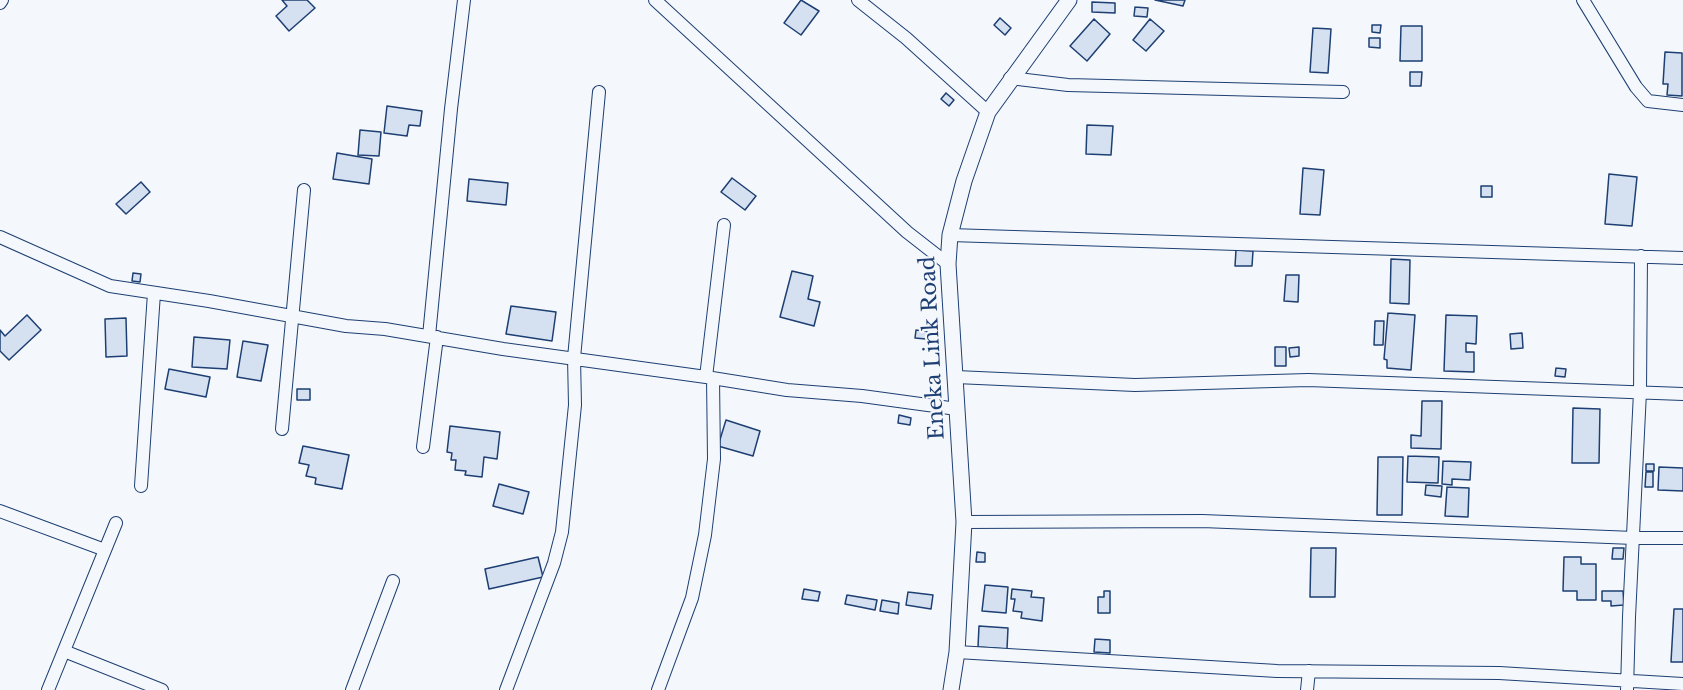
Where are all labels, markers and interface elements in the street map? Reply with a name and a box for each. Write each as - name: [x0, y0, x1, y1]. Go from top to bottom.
- street label: Eneka Link Road: [916, 255, 950, 441]

